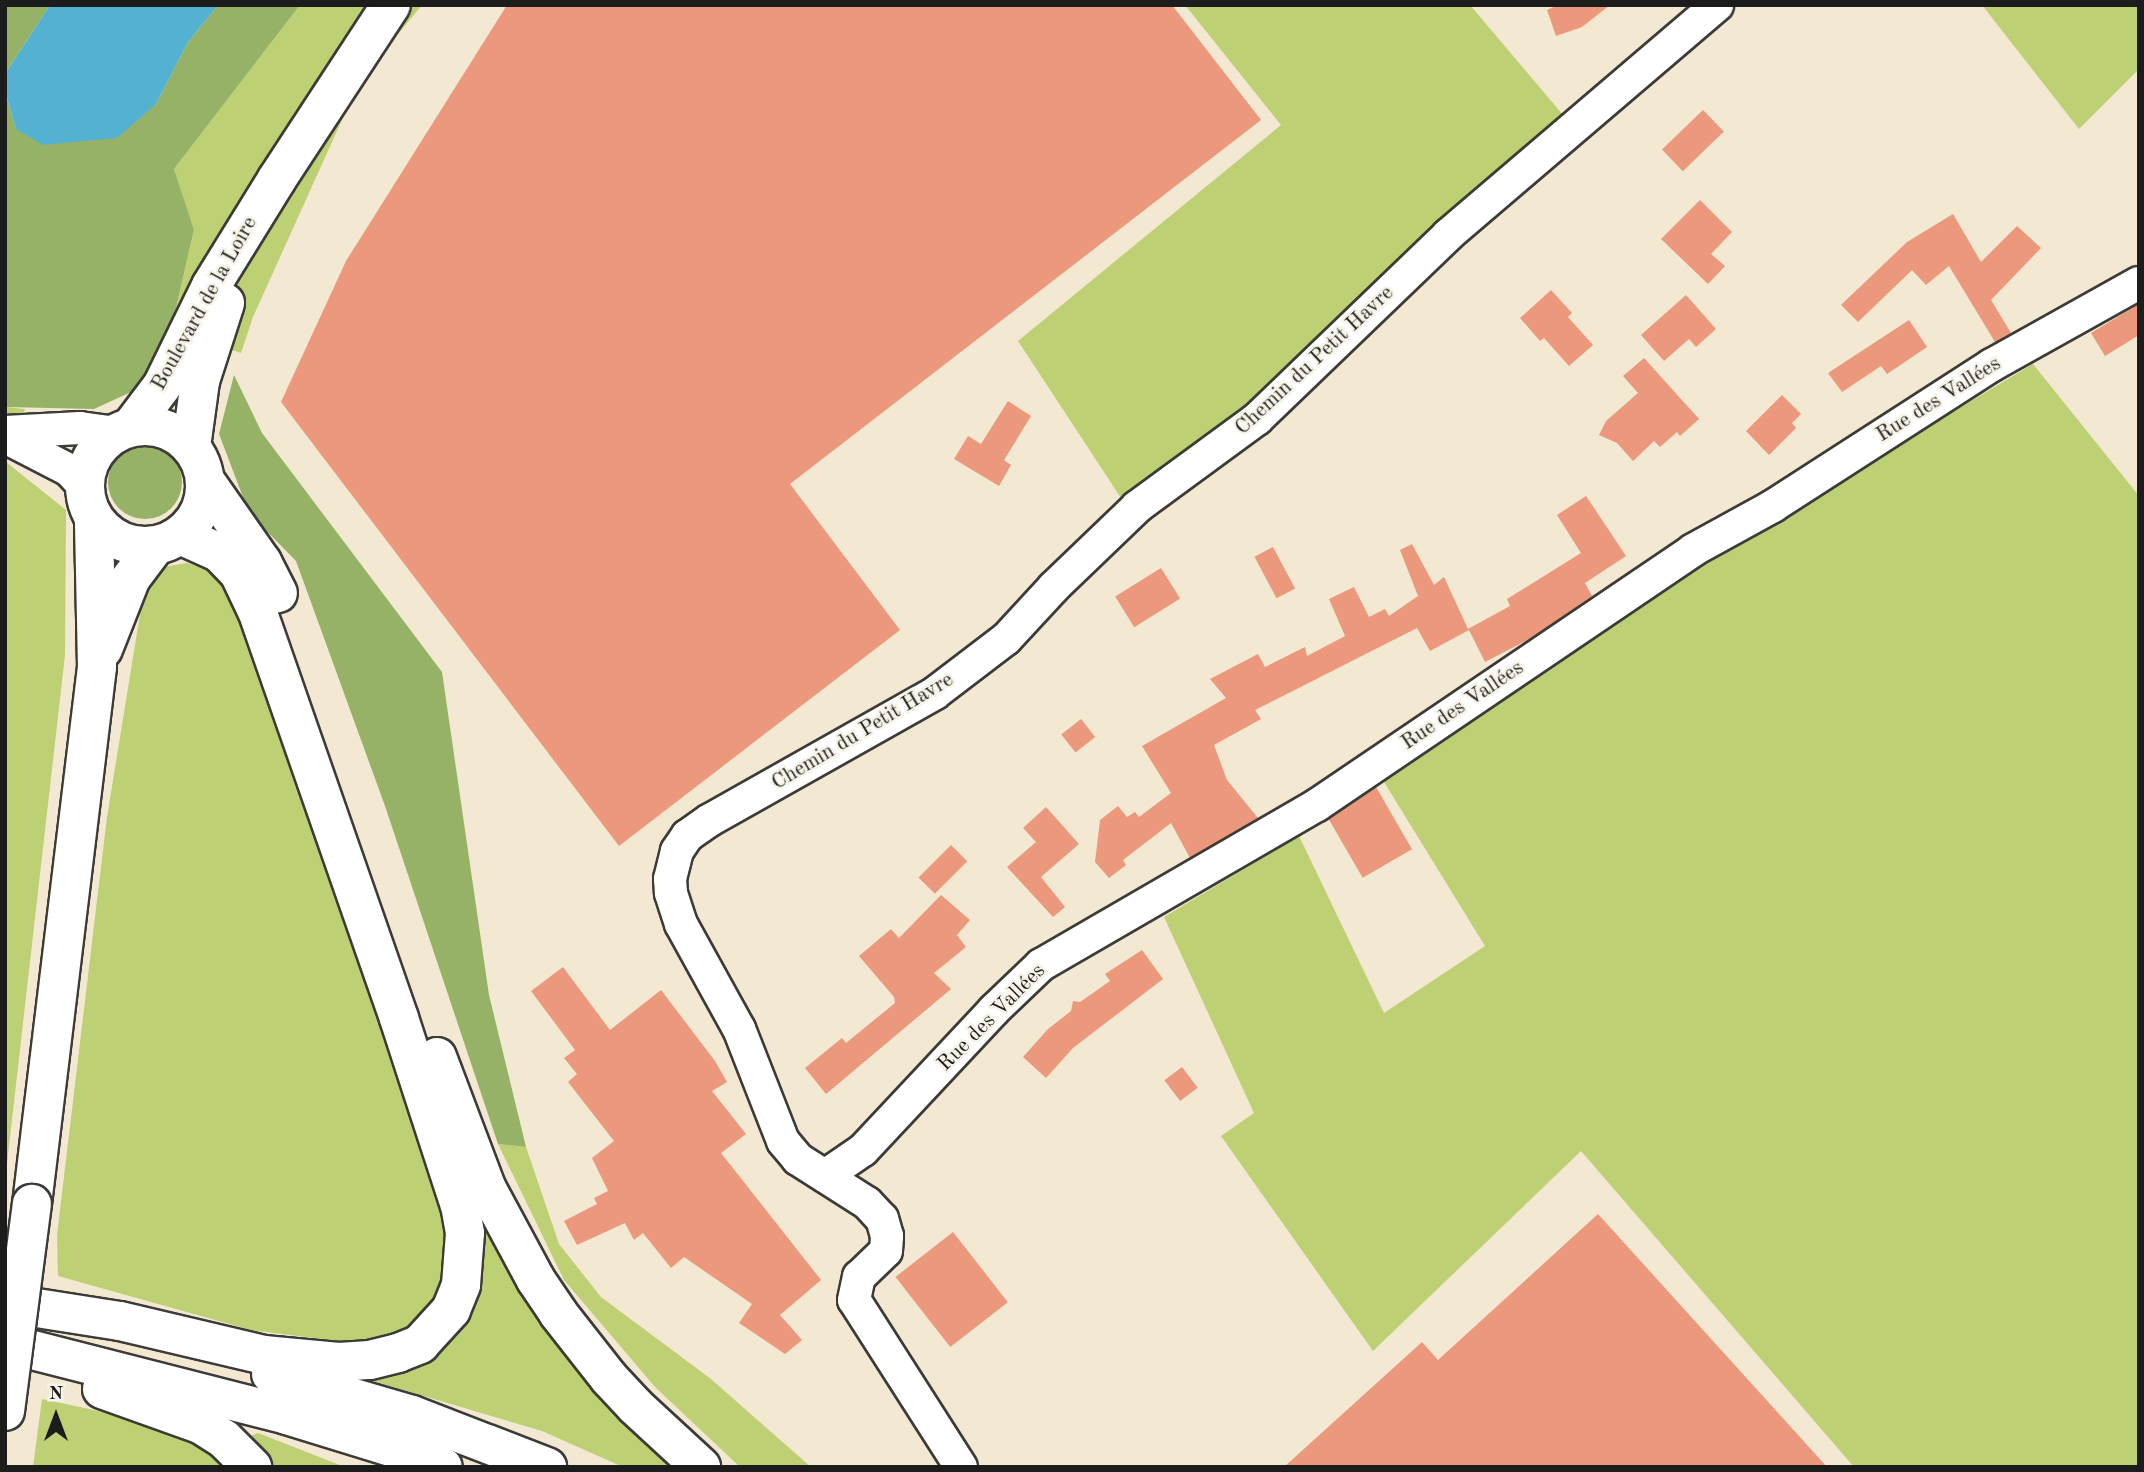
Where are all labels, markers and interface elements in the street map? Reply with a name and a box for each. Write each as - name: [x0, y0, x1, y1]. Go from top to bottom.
- street label: Boulevard de la Loire: [147, 213, 263, 395]
- street label: Chemin du Petit Havre: [1231, 281, 1399, 441]
- street label: Rue des Vallées: [1872, 352, 2006, 448]
- street label: Rue des Vallées: [1397, 656, 1529, 756]
- street label: Chemin du Petit Havre: [768, 668, 958, 796]
- street label: Rue des Vallées: [933, 959, 1051, 1077]
- north arrow: [21, 1381, 91, 1451]
- text: N: [49, 1385, 63, 1404]

